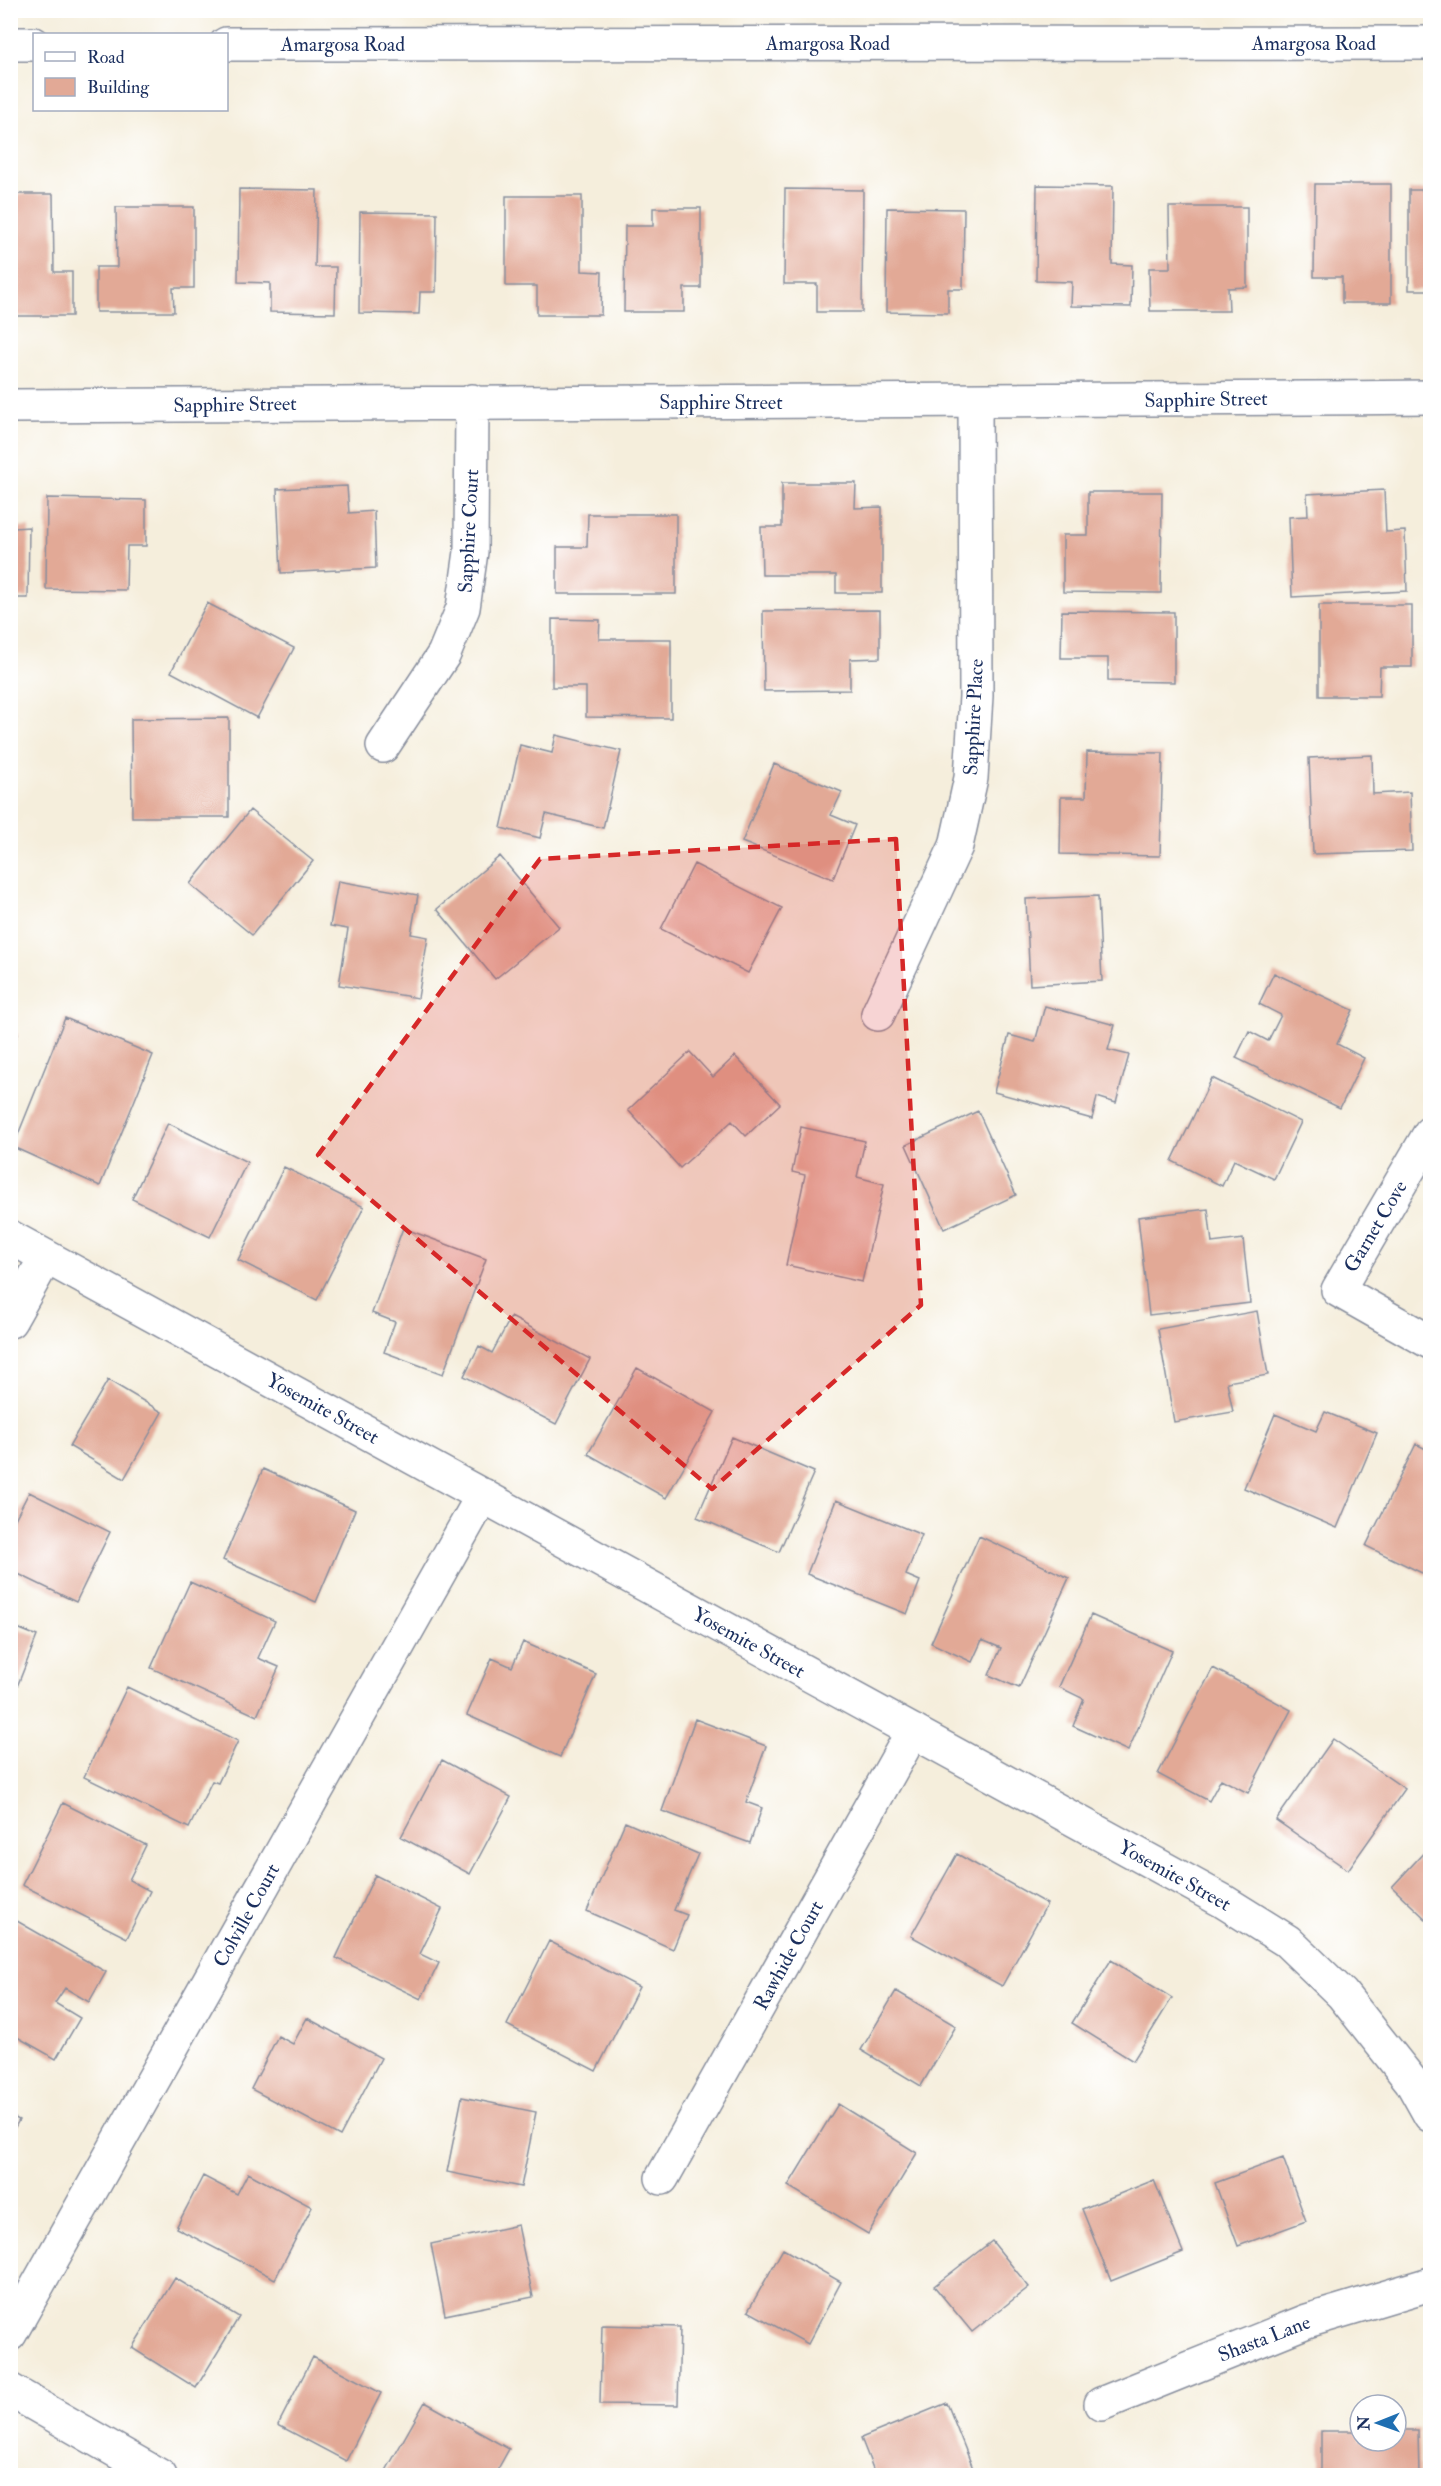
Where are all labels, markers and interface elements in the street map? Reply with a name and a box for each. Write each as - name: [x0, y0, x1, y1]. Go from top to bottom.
- street label: Amargosa Road: [765, 31, 890, 56]
- street label: Amargosa Road: [1251, 31, 1376, 56]
- street label: Amargosa Road: [280, 32, 405, 57]
- legend: [33, 33, 228, 111]
- text: Road: [87, 46, 125, 69]
- text: Building: [87, 76, 150, 99]
- street label: Sapphire Street: [1144, 386, 1268, 414]
- street label: Sapphire Street: [659, 390, 783, 416]
- street label: Sapphire Street: [173, 391, 297, 419]
- street label: Sapphire Court: [453, 468, 485, 594]
- street label: Sapphire Place: [958, 658, 990, 776]
- street label: Garnet Cove: [1338, 1176, 1413, 1277]
- street label: Yosemite Street: [262, 1367, 384, 1450]
- street label: Yosemite Street: [688, 1601, 810, 1684]
- street label: Yosemite Street: [1114, 1834, 1236, 1917]
- street label: Colville Court: [208, 1859, 285, 1971]
- street label: Rawhide Court: [748, 1896, 829, 2014]
- street label: Shasta Lane: [1214, 2309, 1314, 2368]
- north arrow: [1348, 2393, 1408, 2453]
- text: N: [1354, 2415, 1374, 2432]

